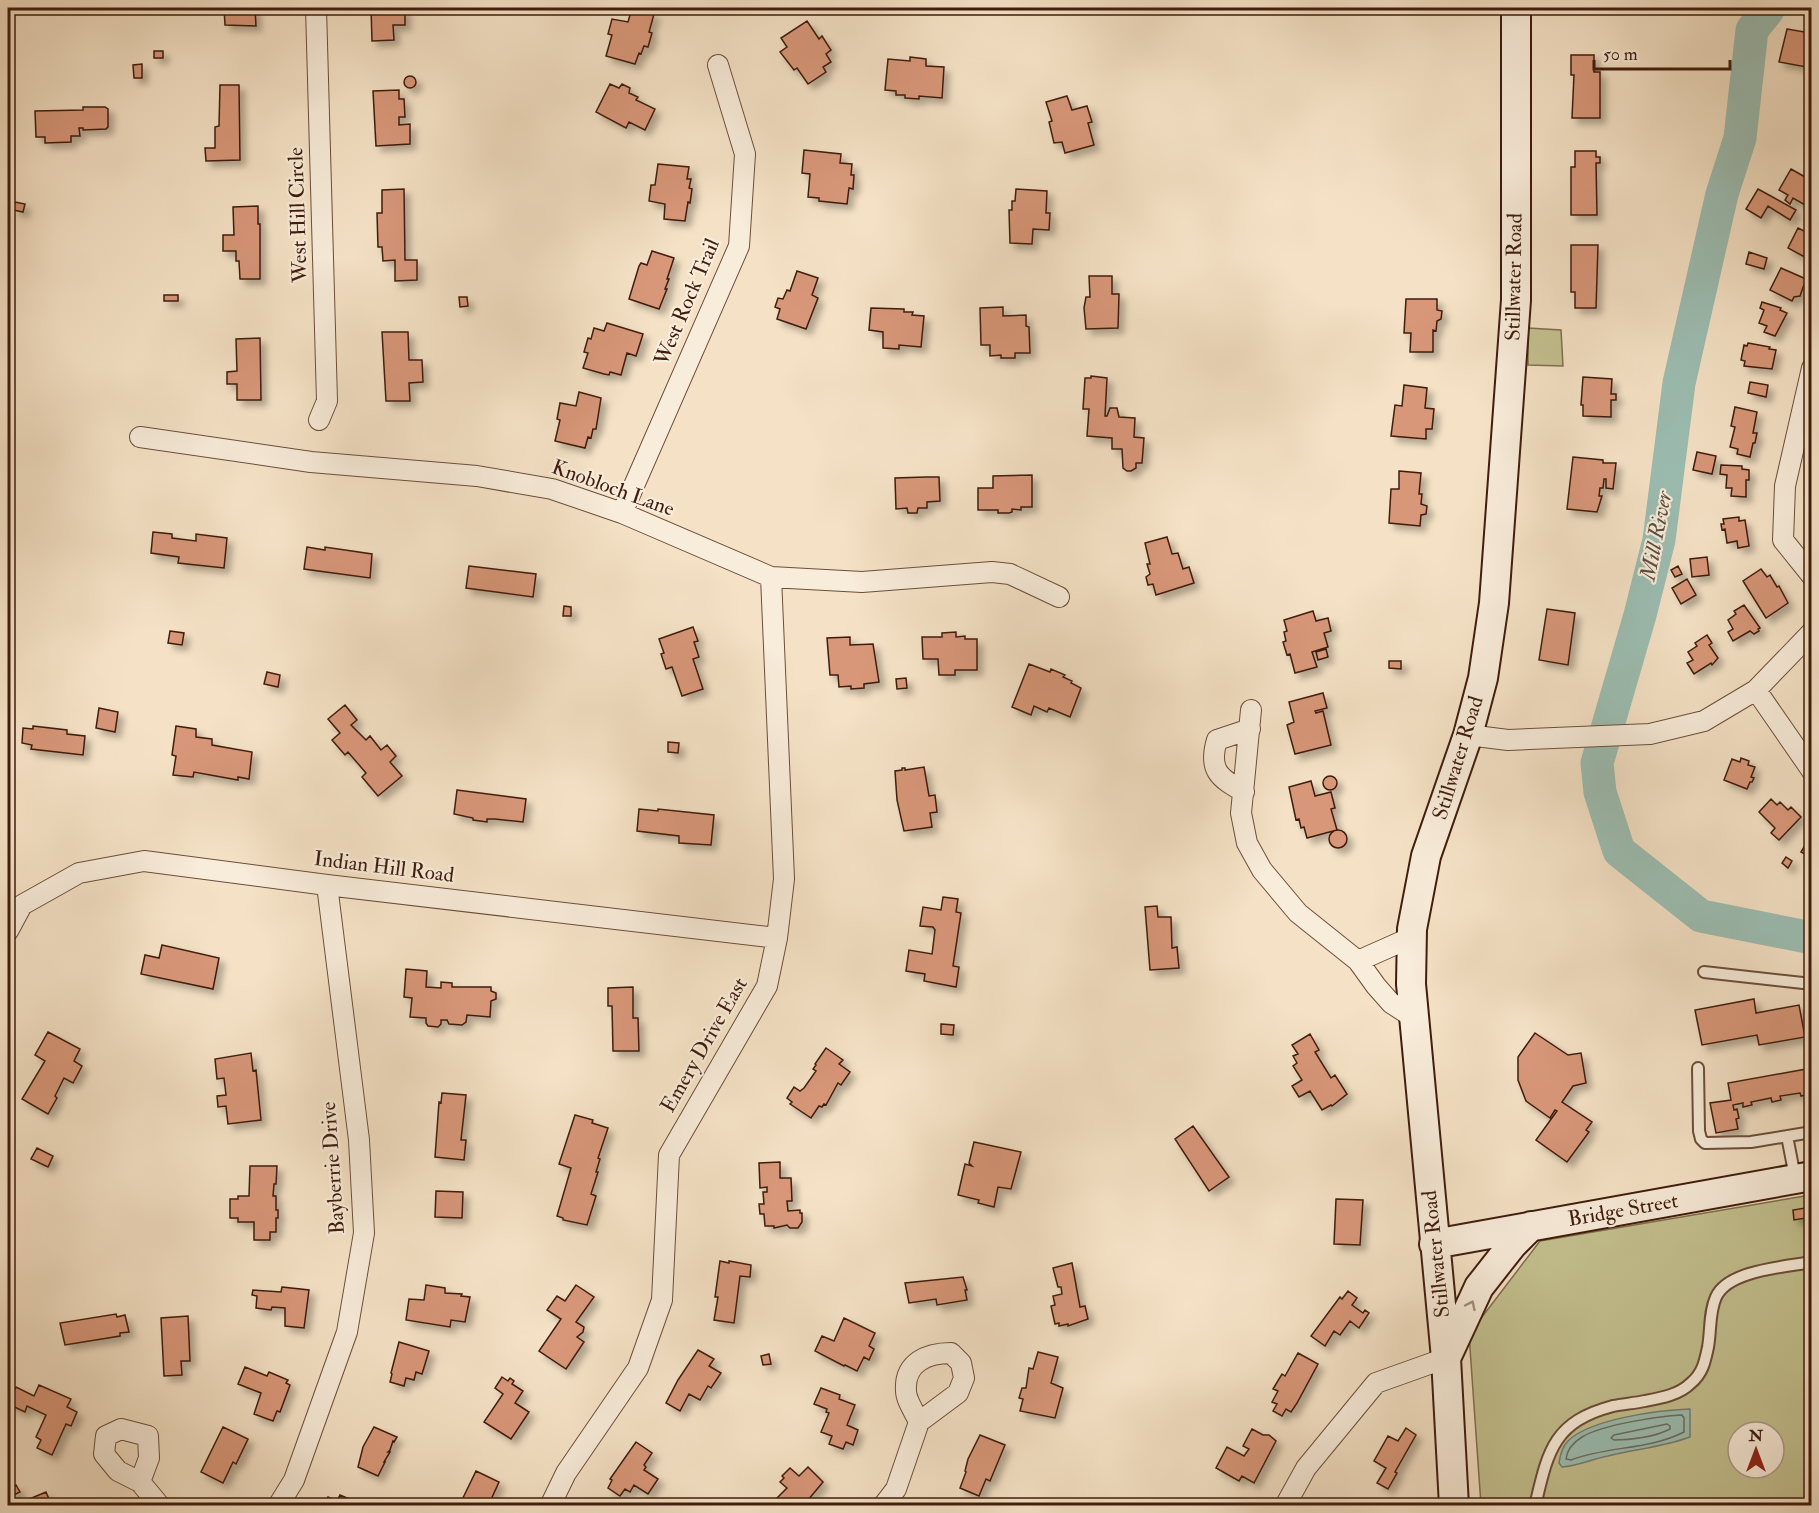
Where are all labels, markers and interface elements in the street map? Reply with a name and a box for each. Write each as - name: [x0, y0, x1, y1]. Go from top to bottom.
- scale bar: [1594, 33, 1730, 71]
- text: 50 m: [1603, 43, 1638, 66]
- street label: West Hill Circle: [282, 146, 314, 284]
- street label: Stillwater Road: [1499, 212, 1529, 341]
- street label: West Rock Trail: [648, 234, 726, 370]
- street label: Knobloch Lane: [548, 453, 678, 523]
- water label: Mill River: [1633, 487, 1679, 585]
- street label: Stillwater Road: [1426, 692, 1490, 823]
- street label: Indian Hill Road: [312, 845, 456, 889]
- street label: Emery Drive East: [654, 972, 754, 1118]
- street label: Bayberrie Drive: [315, 1101, 351, 1235]
- street label: Bridge Street: [1566, 1187, 1680, 1233]
- street label: Stillwater Road: [1416, 1188, 1456, 1319]
- one-way arrow: [1463, 1300, 1475, 1311]
- north arrow: [1726, 1420, 1786, 1480]
- text: N: [1748, 1426, 1764, 1446]

